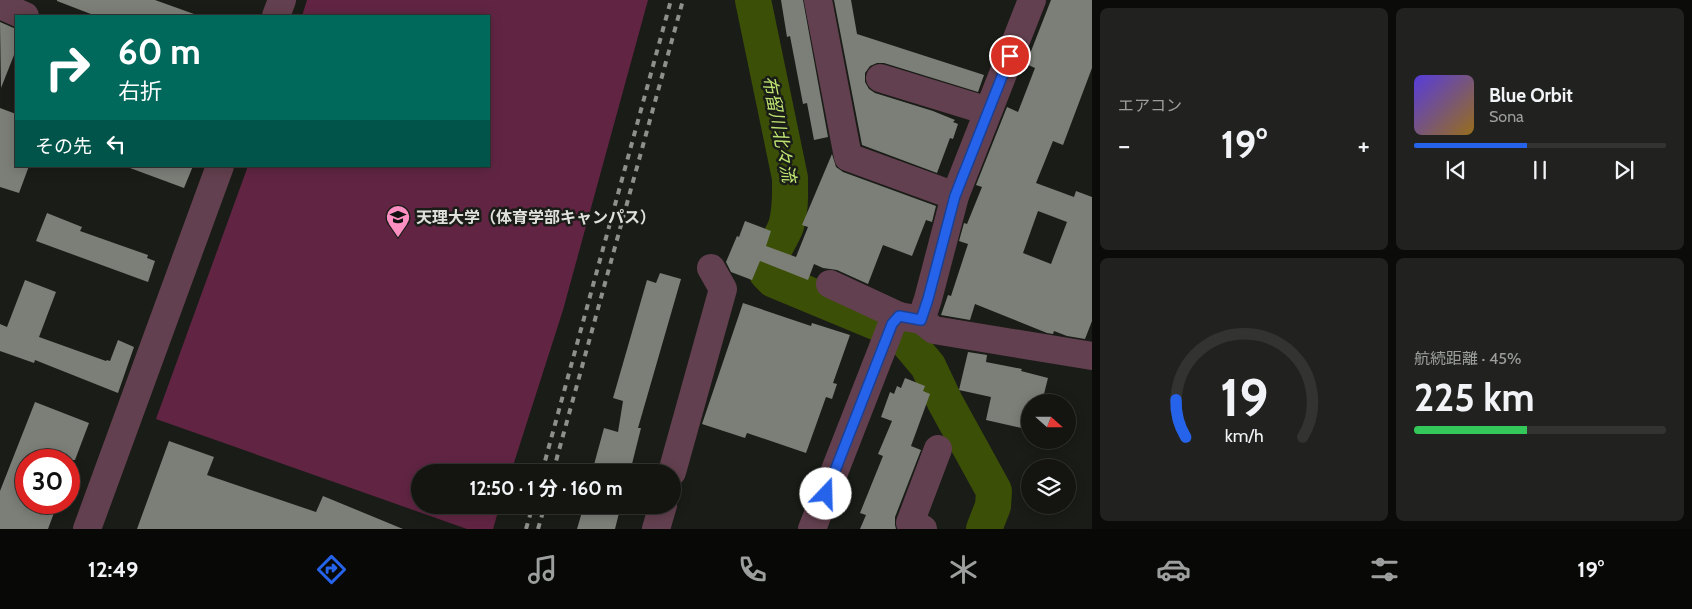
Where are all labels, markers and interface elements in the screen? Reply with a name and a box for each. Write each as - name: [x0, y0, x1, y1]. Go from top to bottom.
- text: 60 m: [118, 30, 201, 73]
- icon: right: [35, 35, 100, 100]
- pin: [989, 35, 1031, 77]
- icon: arrive: [996, 42, 1024, 70]
- water label: 布留川北々流: [758, 74, 801, 187]
- text: 右折: [118, 78, 162, 105]
- text: Blue Orbit: [1489, 84, 1573, 107]
- text: エアコン: [1118, 96, 1182, 115]
- text: Sona: [1489, 107, 1524, 126]
- text: 19°: [1221, 121, 1267, 168]
- text: −: [1118, 128, 1130, 162]
- text: +: [1358, 128, 1370, 162]
- icon: left: [102, 130, 130, 158]
- text: その先: [35, 135, 92, 158]
- icon: previous: [1442, 156, 1470, 184]
- icon: pause: [1526, 156, 1554, 184]
- icon: next: [1610, 156, 1638, 184]
- school or university icon: 天理大学（体育学部キャンパス）: [385, 204, 411, 238]
- place label: 天理大学（体育学部キャンパス）: [416, 208, 656, 227]
- text: 航続距離 · 45%: [1414, 349, 1521, 368]
- text: 19: [1220, 366, 1268, 429]
- text: 225 km: [1414, 374, 1535, 421]
- north arrow: [1021, 394, 1076, 449]
- map controls: [1021, 394, 1076, 514]
- text: km/h: [1224, 425, 1264, 446]
- speed limit sign: 30: [15, 449, 80, 514]
- button: layers: [1021, 459, 1076, 514]
- position arrow: [799, 467, 851, 519]
- text: 12:50 · 1 分 · 160 m: [470, 477, 623, 500]
- icon: directions: [314, 552, 349, 587]
- icon: music: [525, 552, 560, 587]
- icon: phone: [735, 552, 770, 587]
- icon: climate: [946, 552, 981, 587]
- icon: car: [1156, 552, 1191, 587]
- icon: filters: [1367, 552, 1402, 587]
- text: 12:49: [88, 556, 138, 583]
- text: 19°: [1577, 556, 1604, 583]

